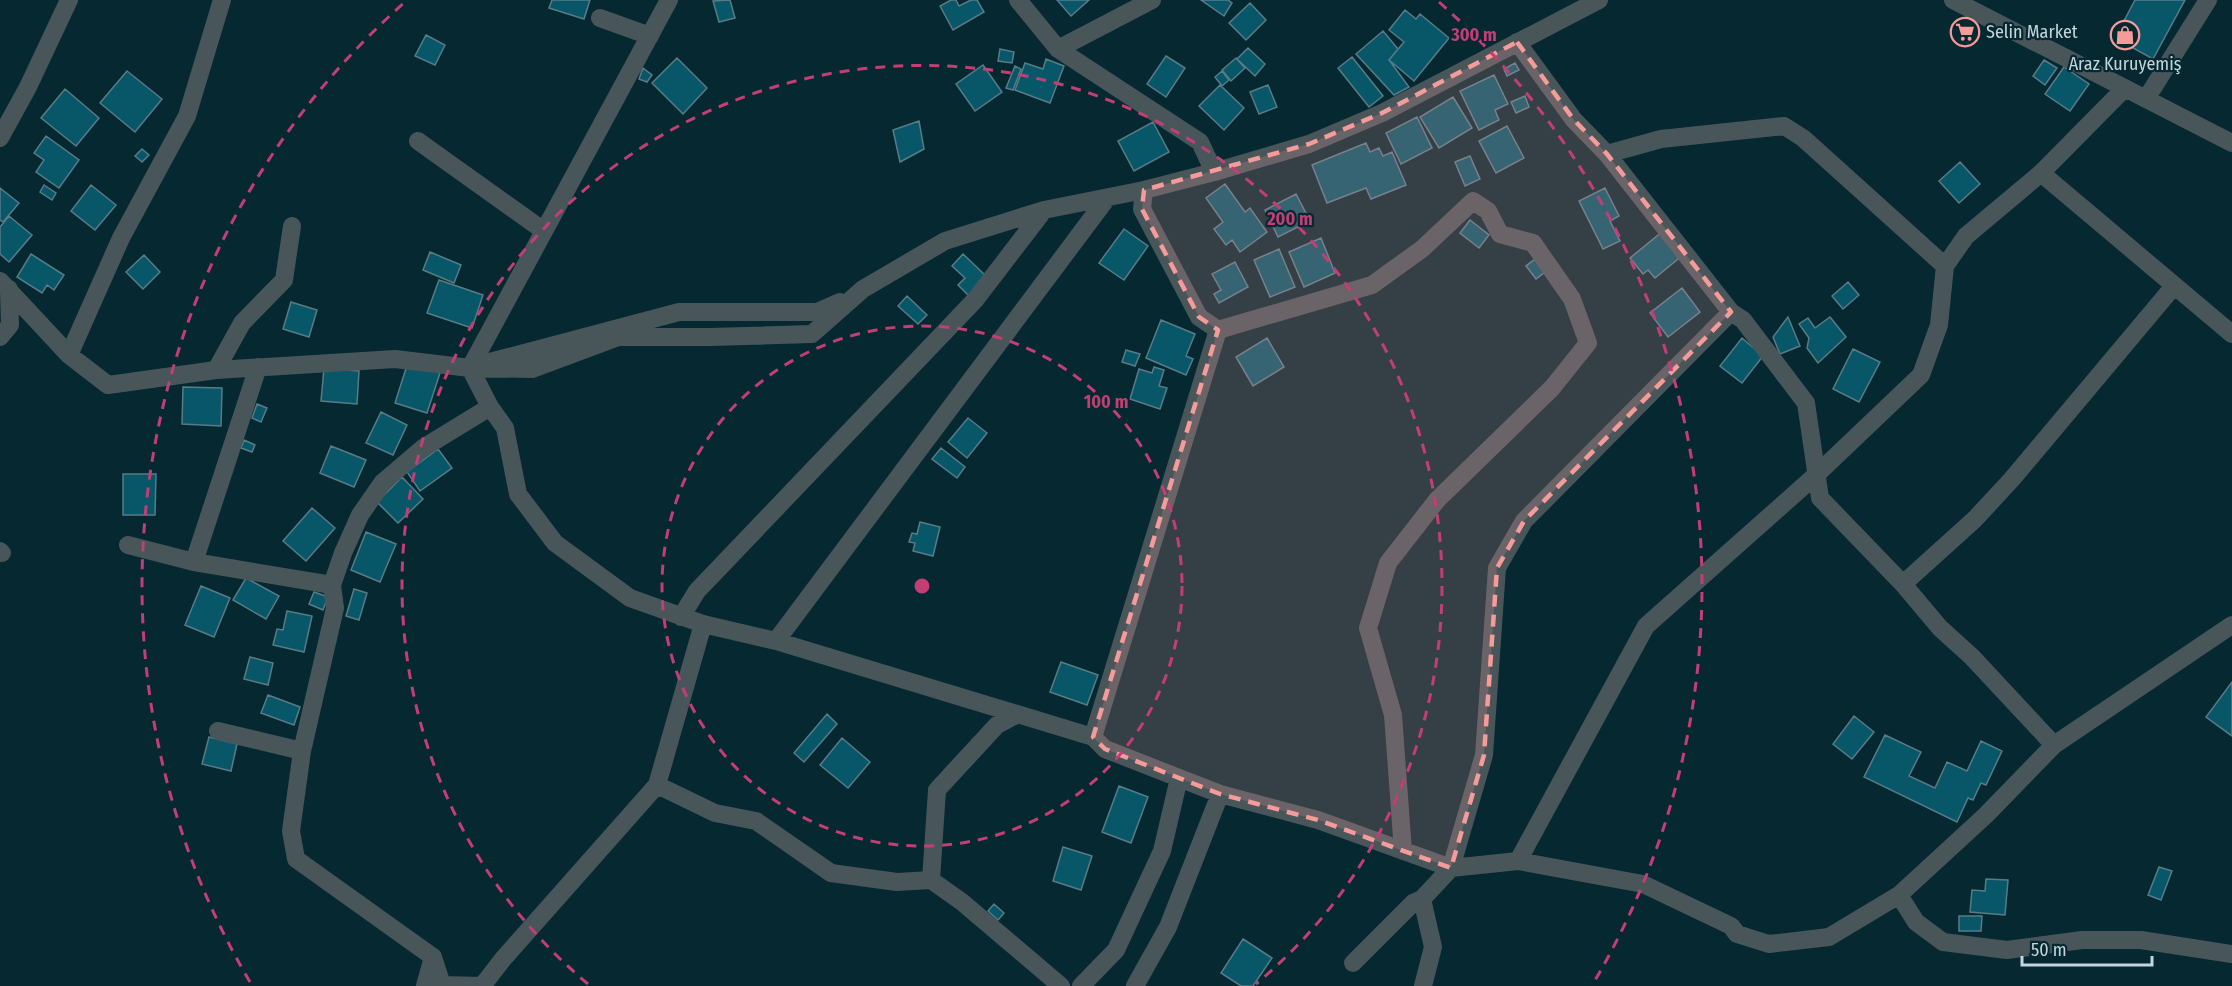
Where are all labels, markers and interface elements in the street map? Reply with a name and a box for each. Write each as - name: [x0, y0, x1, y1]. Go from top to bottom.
- supermarket icon: Selin Market: [1949, 16, 1981, 48]
- shop icon: Araz Kuruyemiş: [2109, 19, 2141, 51]
- place label: Selin Market: [1986, 21, 2078, 43]
- text: 300 m: [1450, 24, 1497, 46]
- place label: Araz Kuruyemiş: [2069, 53, 2182, 75]
- text: 200 m: [1266, 208, 1313, 230]
- text: 100 m: [1084, 391, 1128, 413]
- centre of rings: [912, 576, 932, 596]
- scale bar: [2022, 929, 2152, 967]
- text: 50 m: [2031, 939, 2067, 961]

